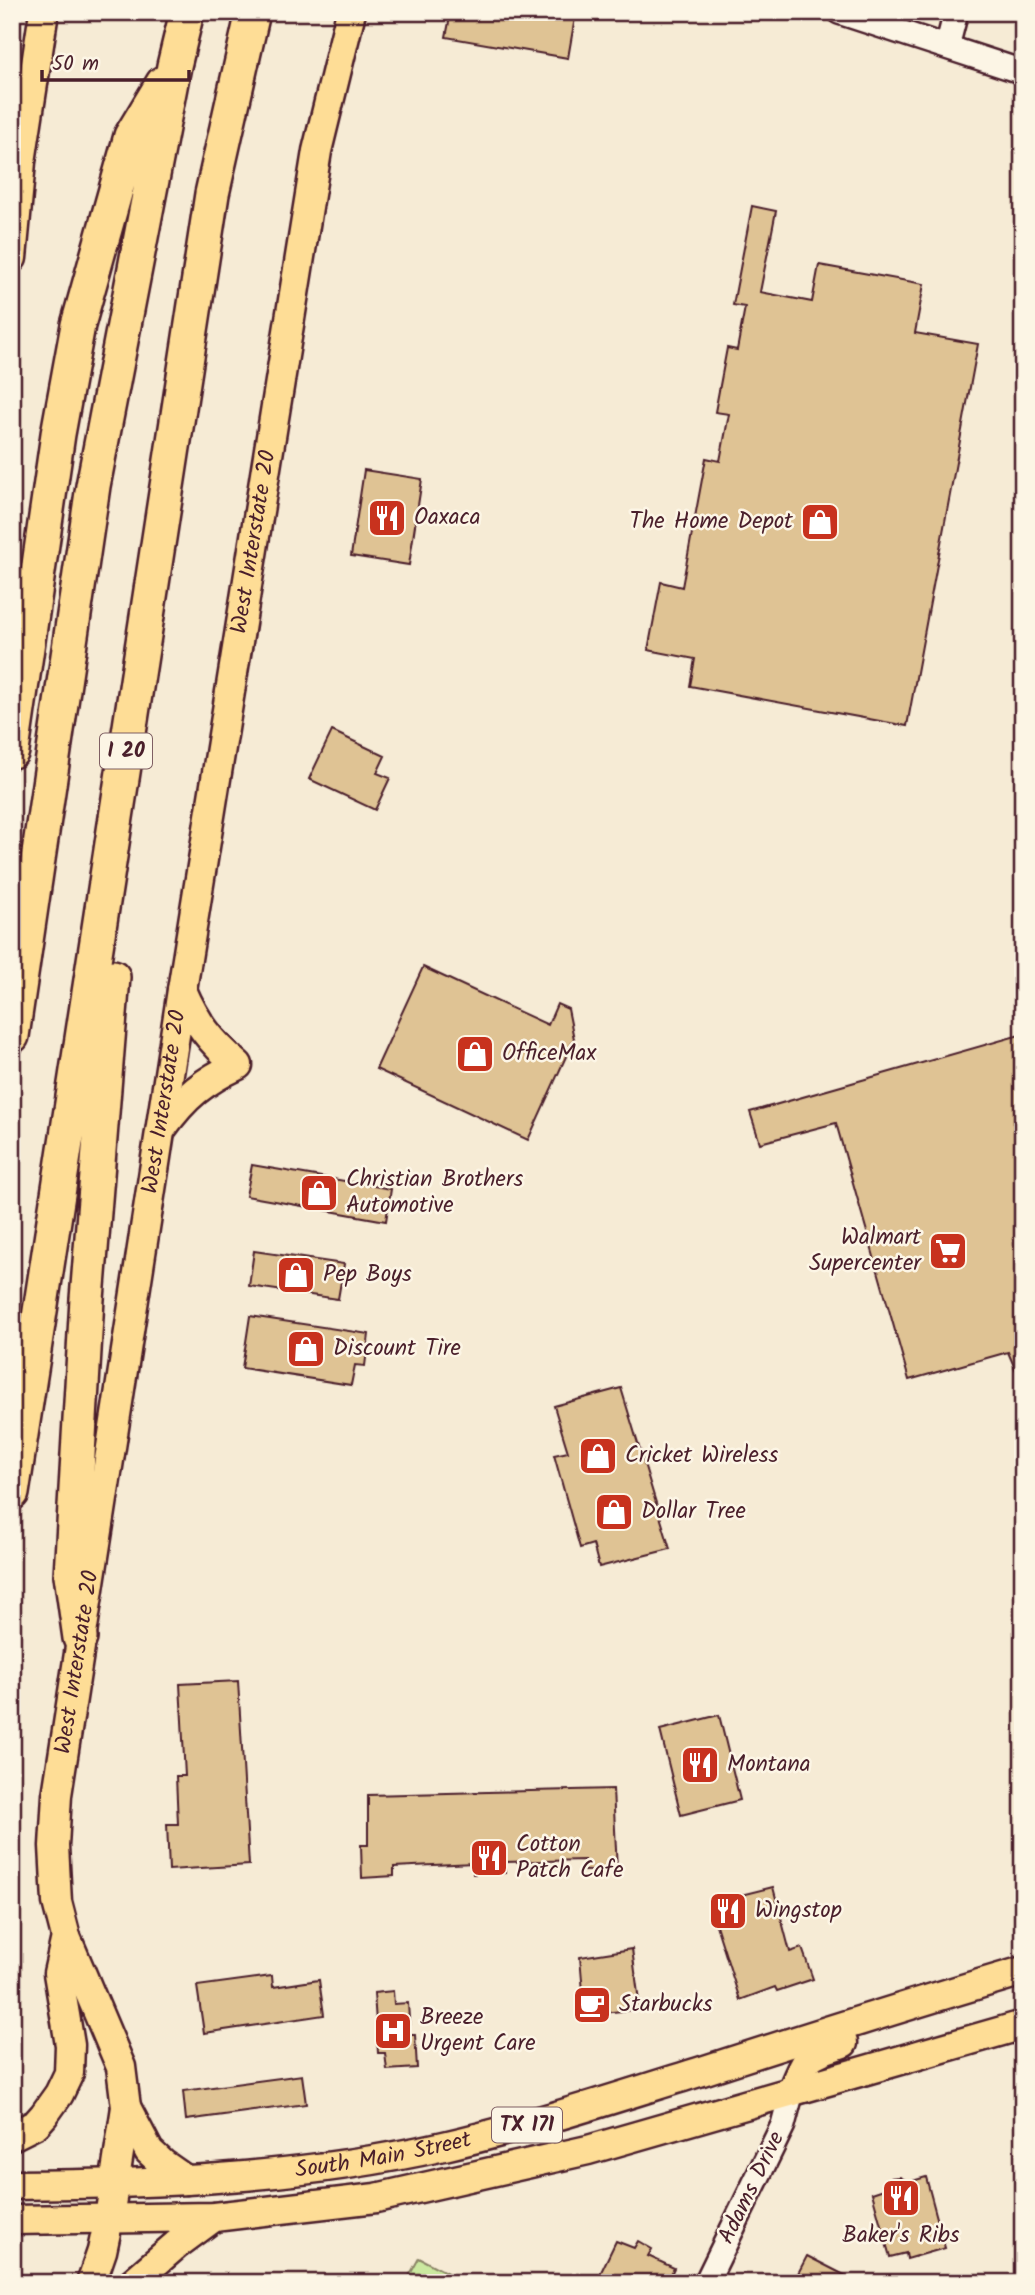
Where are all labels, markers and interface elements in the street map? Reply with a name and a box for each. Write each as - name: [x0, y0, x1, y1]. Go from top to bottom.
- scale bar: [42, 38, 189, 82]
- text: 50 m: [52, 48, 99, 81]
- street label: West Interstate 20: [222, 448, 287, 636]
- restaurant icon: Oaxaca: [366, 497, 408, 539]
- place label: Oaxaca: [414, 500, 481, 536]
- shop icon: The Home Depot: [799, 501, 841, 543]
- place label: The Home Depot: [630, 504, 794, 540]
- road number: I 20: [100, 734, 152, 768]
- street label: West Interstate 20: [133, 1008, 197, 1196]
- shop icon: OfficeMax: [454, 1033, 496, 1075]
- place label: OfficeMax: [502, 1036, 597, 1072]
- place label: Christian Brothers Automotive: [346, 1162, 524, 1224]
- shop icon: Christian Brothers Automotive: [298, 1172, 340, 1214]
- place label: Walmart Supercenter: [809, 1220, 922, 1282]
- supermarket icon: Walmart Supercenter: [927, 1230, 969, 1272]
- shop icon: Pep Boys: [275, 1254, 317, 1296]
- place label: Pep Boys: [323, 1257, 412, 1293]
- shop icon: Discount Tire: [285, 1328, 327, 1370]
- place label: Discount Tire: [333, 1331, 461, 1367]
- shop icon: Cricket Wireless: [577, 1435, 619, 1477]
- place label: Cricket Wireless: [625, 1438, 779, 1474]
- shop icon: Dollar Tree: [593, 1491, 635, 1533]
- place label: Dollar Tree: [641, 1494, 746, 1530]
- street label: West Interstate 20: [46, 1568, 110, 1757]
- restaurant icon: Montana: [679, 1744, 721, 1786]
- place label: Montana: [727, 1747, 811, 1783]
- place label: Cotton Patch Cafe: [516, 1827, 624, 1889]
- restaurant icon: Cotton Patch Cafe: [468, 1837, 510, 1879]
- restaurant icon: Wingstop: [707, 1890, 749, 1932]
- place label: Wingstop: [755, 1893, 842, 1929]
- cafe icon: Starbucks: [571, 1984, 613, 2026]
- place label: Starbucks: [619, 1987, 713, 2023]
- place label: Breeze Urgent Care: [420, 2000, 536, 2062]
- hospital icon: Breeze Urgent Care: [372, 2010, 414, 2052]
- road number: TX 171: [492, 2108, 562, 2142]
- street label: South Main Street: [293, 2122, 476, 2189]
- street label: Adams Drive: [709, 2125, 795, 2251]
- restaurant icon: Baker's Ribs: [880, 2177, 922, 2219]
- place label: Baker's Ribs: [842, 2218, 960, 2254]

